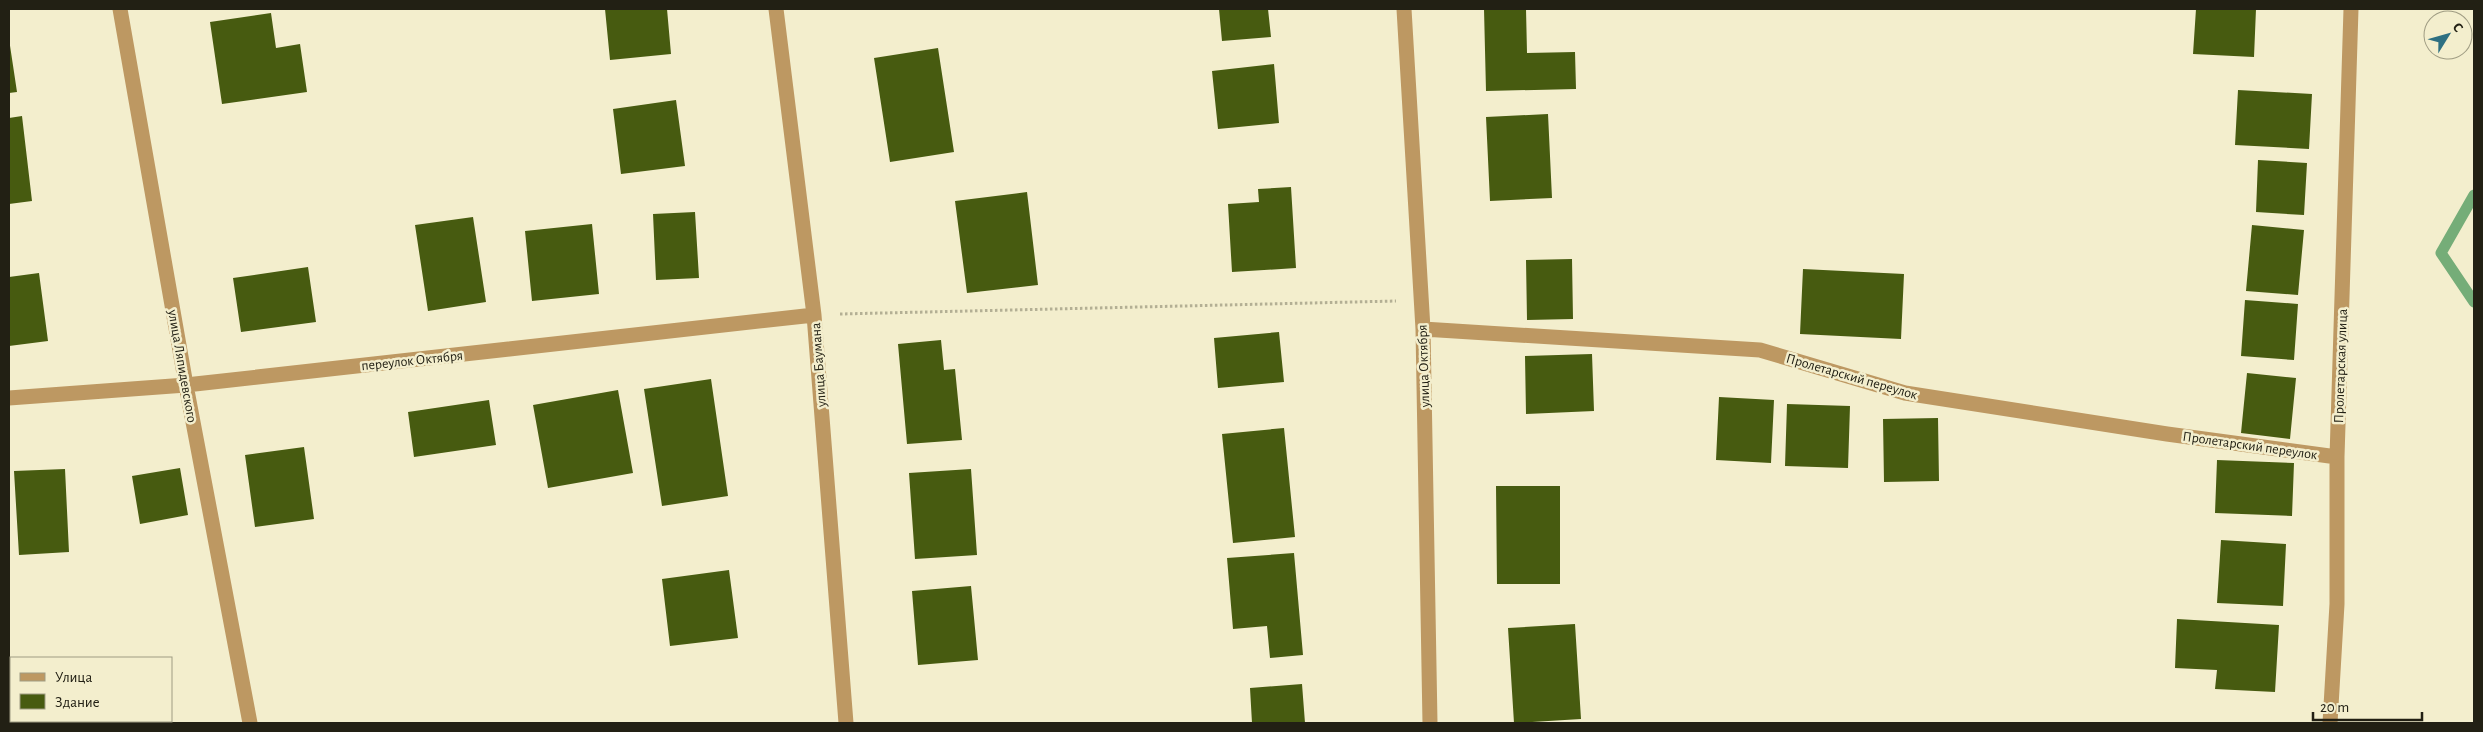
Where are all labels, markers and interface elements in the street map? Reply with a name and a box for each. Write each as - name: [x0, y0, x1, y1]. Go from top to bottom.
- north arrow: [2423, 10, 2473, 60]
- text: С: [2450, 20, 2466, 35]
- street label: улица Ляпидевского: [165, 308, 199, 424]
- street label: Пролетарская улица: [2332, 308, 2350, 424]
- street label: улица Баумана: [809, 322, 829, 409]
- street label: улица Октября: [1416, 324, 1432, 409]
- street label: переулок Октября: [361, 349, 464, 373]
- street label: Пролетарский переулок: [1784, 351, 1920, 403]
- street label: Пролетарский переулок: [2182, 430, 2319, 462]
- legend: [10, 657, 172, 722]
- text: Улица: [55, 670, 92, 685]
- scale bar: [2313, 690, 2422, 722]
- text: Здание: [55, 695, 100, 710]
- text: 20 m: [2320, 700, 2349, 715]

